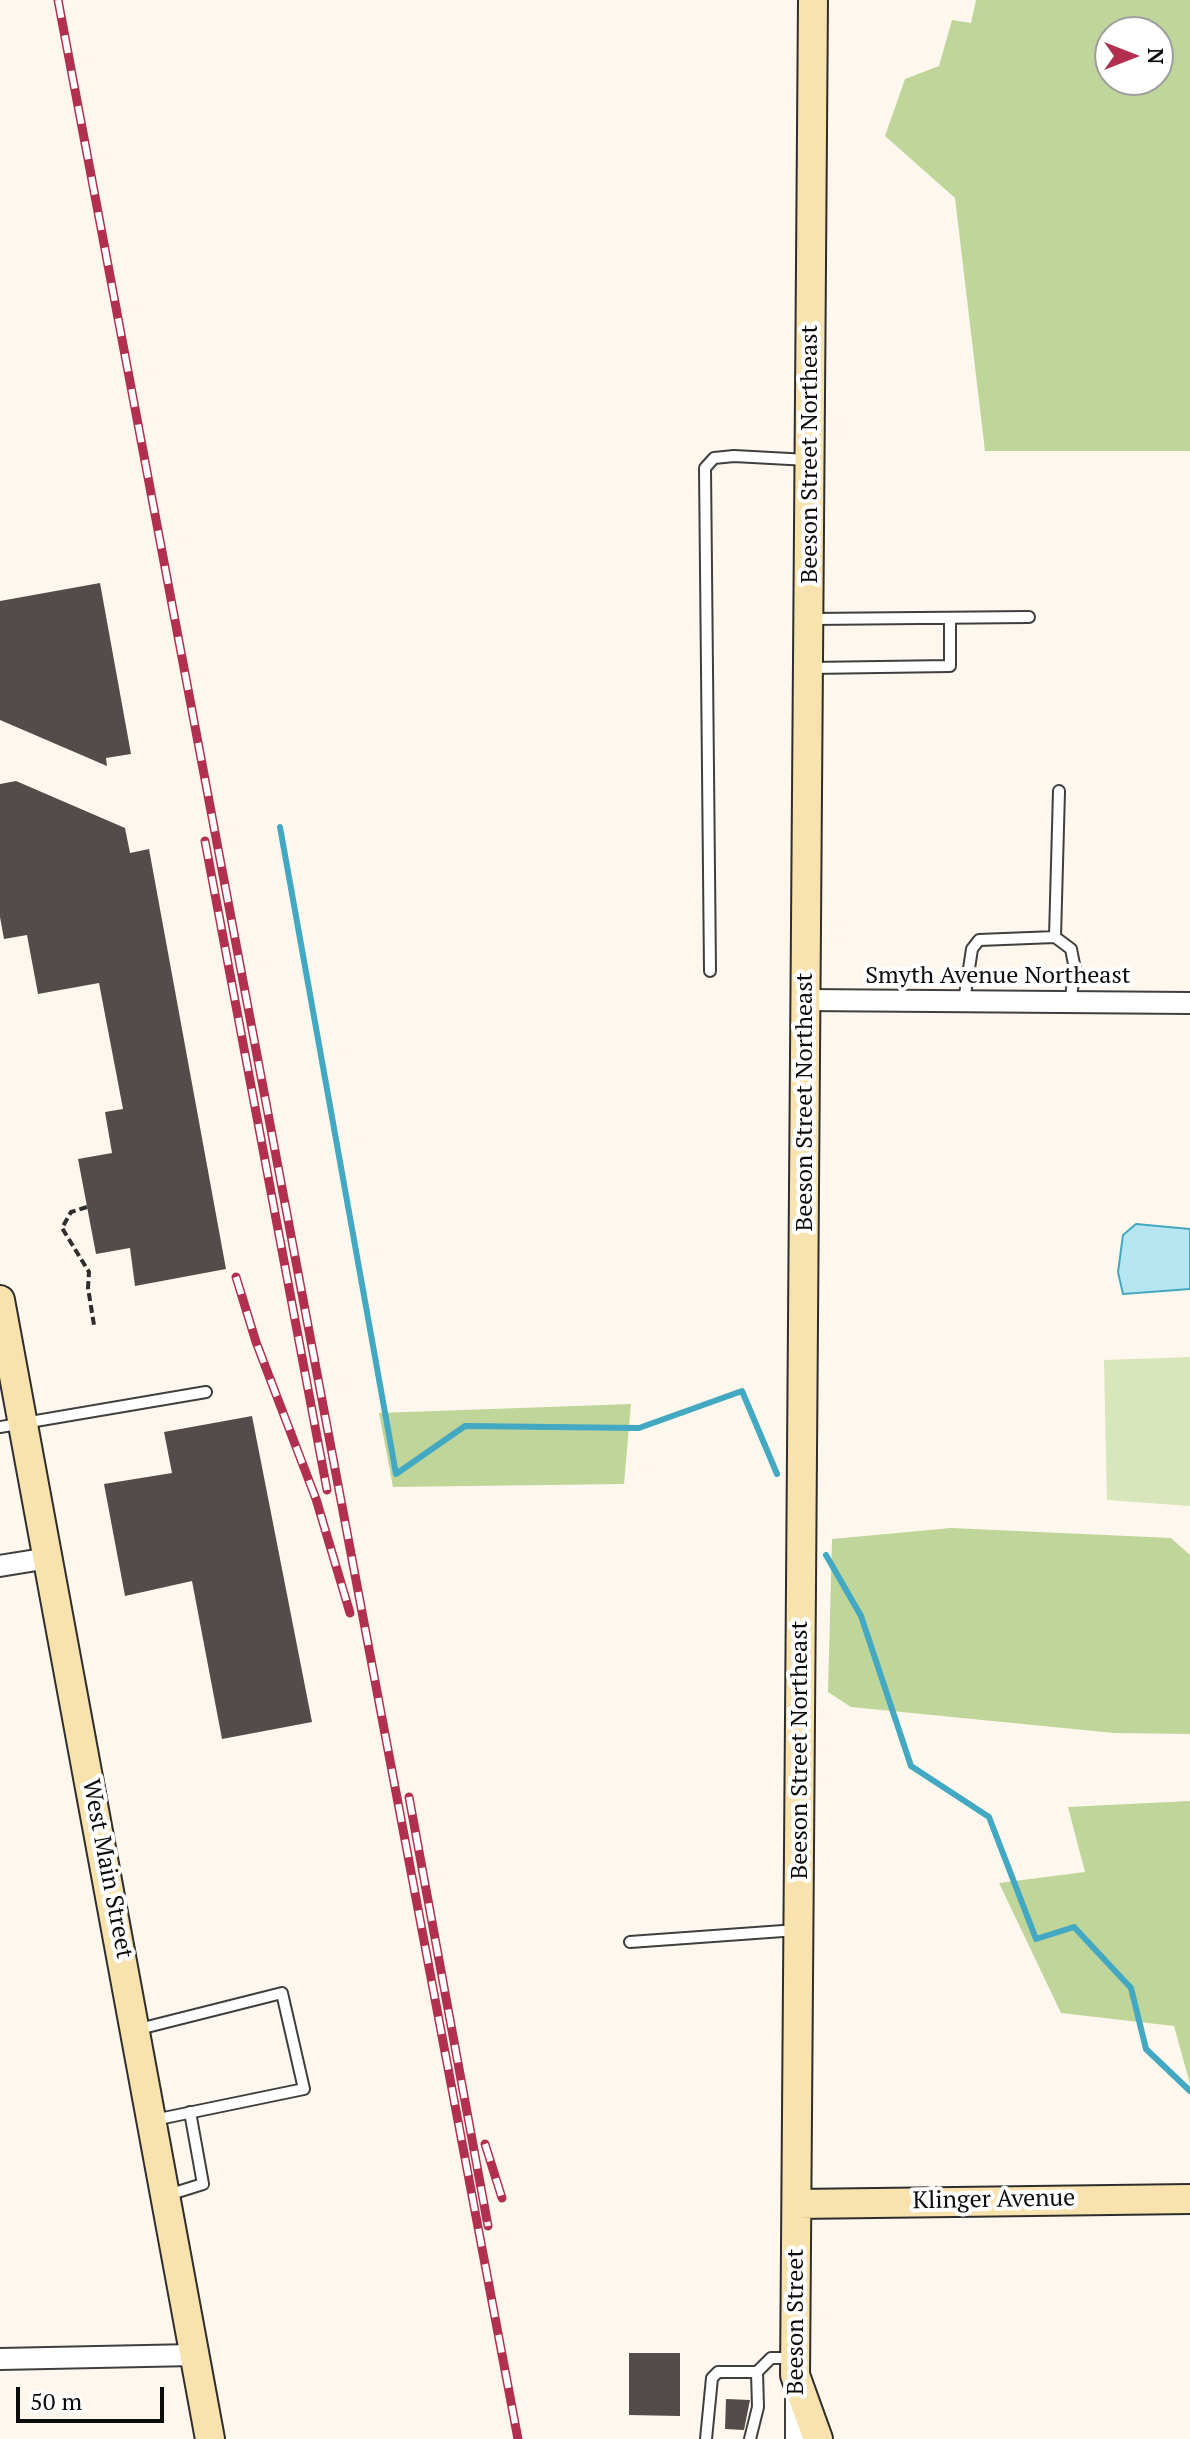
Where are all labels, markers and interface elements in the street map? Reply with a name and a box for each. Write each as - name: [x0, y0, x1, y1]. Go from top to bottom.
- north arrow: [1094, 16, 1174, 96]
- text: N: [1142, 48, 1171, 64]
- street label: Beeson Street Northeast: [796, 324, 824, 584]
- street label: Smyth Avenue Northeast: [865, 962, 1131, 990]
- street label: Beeson Street Northeast: [791, 972, 819, 1232]
- street label: Beeson Street Northeast: [786, 1620, 814, 1880]
- street label: West Main Street: [75, 1777, 139, 1961]
- street label: Klinger Avenue: [912, 2184, 1076, 2216]
- street label: Beeson Street: [782, 2249, 810, 2395]
- scale bar: [20, 2371, 168, 2421]
- text: 50 m: [30, 2385, 82, 2417]

